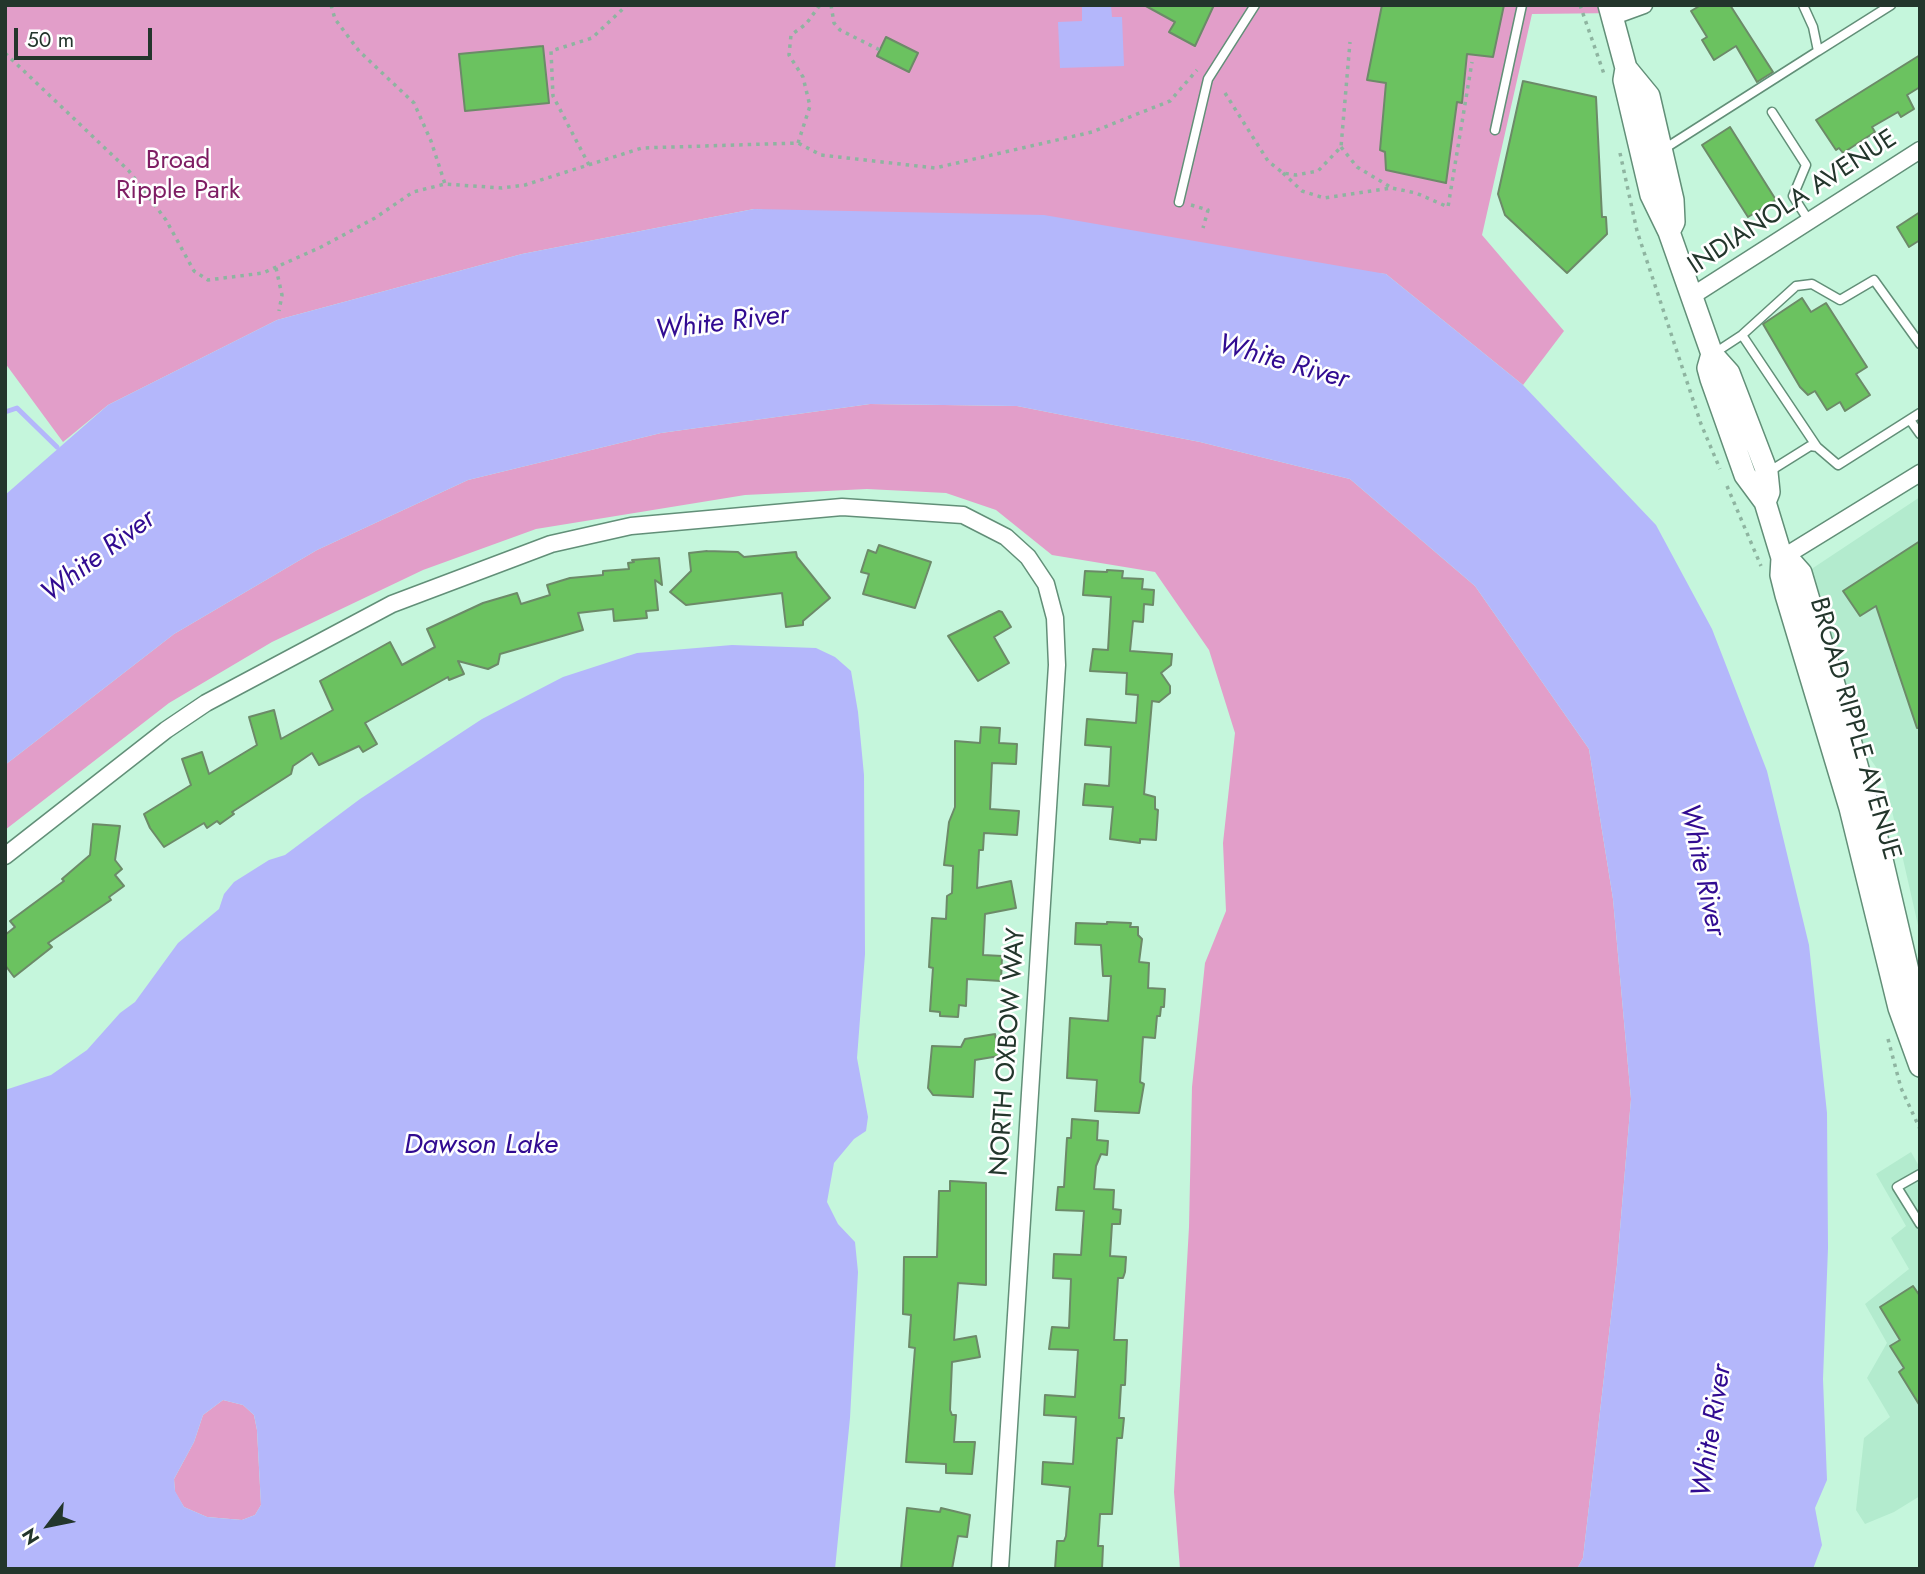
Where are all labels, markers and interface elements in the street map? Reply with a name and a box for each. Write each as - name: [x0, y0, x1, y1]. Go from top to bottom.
- scale bar: [18, 14, 156, 58]
- text: 50 m: [27, 25, 74, 55]
- street label: INDIANOLA AVENUE: [1683, 124, 1903, 282]
- park label: Broad Ripple Park: [116, 146, 240, 208]
- water label: White River: [653, 299, 791, 349]
- water label: White River: [1214, 328, 1352, 398]
- water label: White River: [35, 503, 163, 611]
- street label: BROAD RIPPLE AVENUE: [1802, 594, 1906, 864]
- water label: White River: [1671, 801, 1731, 939]
- street label: NORTH OXBOW WAY: [985, 927, 1033, 1177]
- water label: Dawson Lake: [404, 1129, 558, 1163]
- water label: White River: [1686, 1362, 1740, 1500]
- north arrow: [14, 1490, 84, 1560]
- text: N: [15, 1523, 46, 1550]

